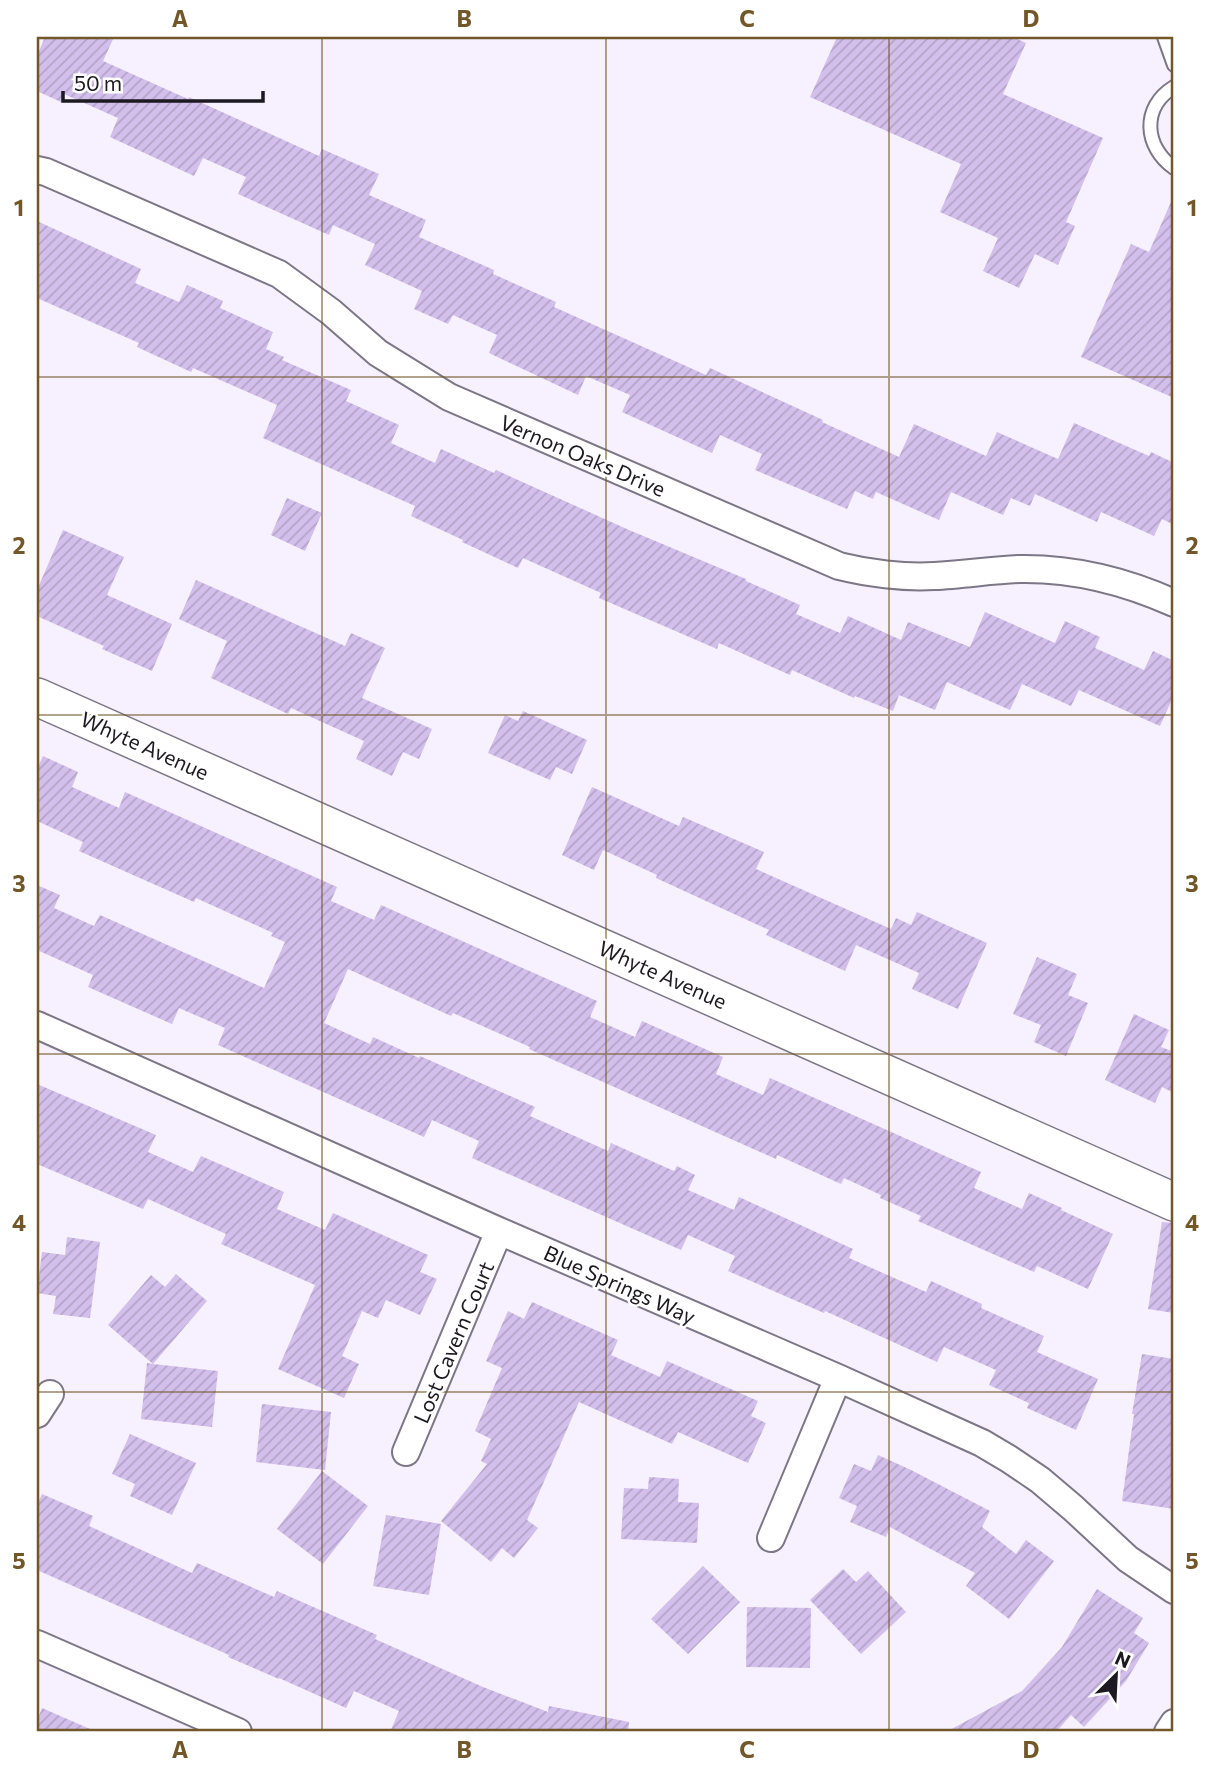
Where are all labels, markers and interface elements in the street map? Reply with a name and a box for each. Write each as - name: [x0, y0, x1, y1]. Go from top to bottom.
- text: A: [172, 4, 189, 32]
- text: B: [456, 4, 472, 32]
- text: C: [739, 4, 755, 32]
- text: D: [1023, 4, 1040, 32]
- scale bar: [63, 60, 262, 104]
- text: 50 m: [74, 70, 122, 95]
- text: 1: [14, 193, 24, 221]
- text: 1: [1187, 193, 1197, 221]
- street label: Vernon Oaks Drive: [497, 409, 669, 501]
- text: 2: [12, 531, 26, 559]
- text: 2: [1185, 531, 1199, 559]
- street label: Whyte Avenue: [77, 706, 213, 784]
- text: 3: [12, 869, 26, 897]
- text: 3: [1185, 869, 1199, 897]
- street label: Whyte Avenue: [595, 935, 731, 1013]
- text: 4: [12, 1208, 26, 1236]
- text: 4: [1185, 1208, 1199, 1236]
- street label: Blue Springs Way: [540, 1239, 700, 1329]
- street label: Lost Cavern Court: [408, 1257, 498, 1427]
- text: 5: [12, 1546, 26, 1574]
- text: 5: [1185, 1546, 1199, 1574]
- north arrow: [1082, 1640, 1152, 1710]
- text: N: [1112, 1646, 1134, 1672]
- text: A: [172, 1735, 189, 1763]
- text: B: [456, 1735, 472, 1763]
- text: C: [739, 1735, 755, 1763]
- text: D: [1023, 1735, 1040, 1763]

